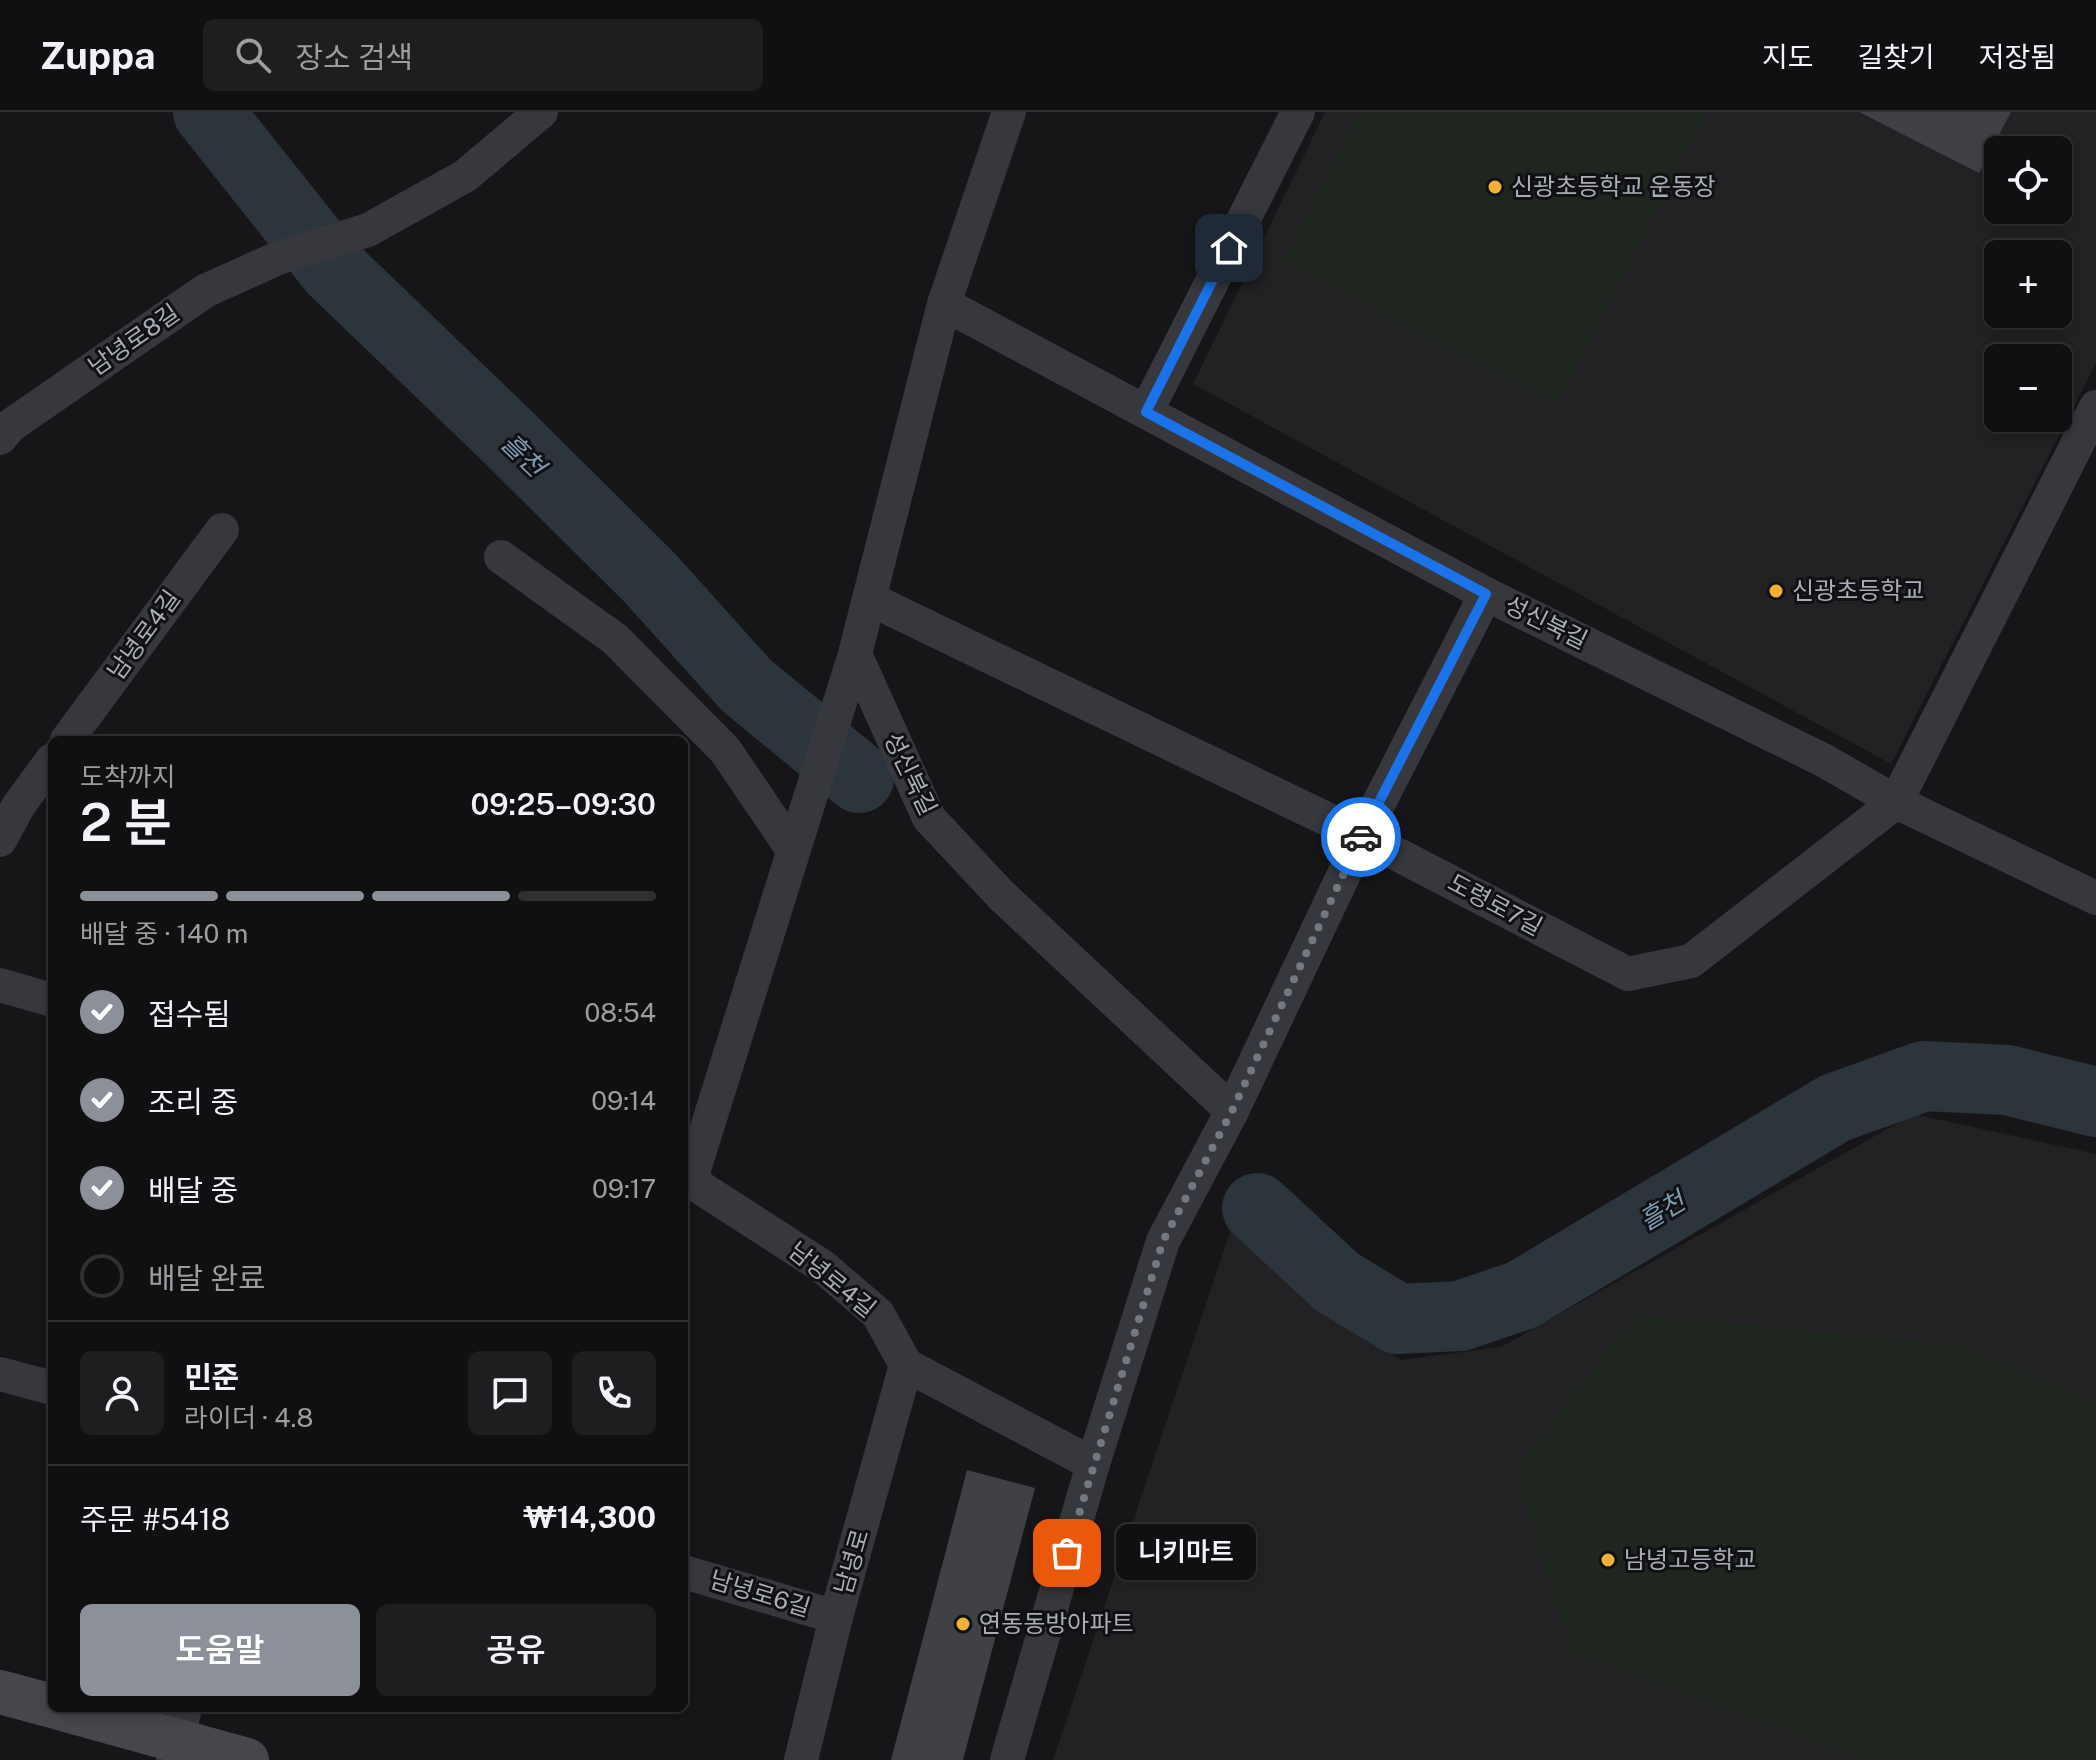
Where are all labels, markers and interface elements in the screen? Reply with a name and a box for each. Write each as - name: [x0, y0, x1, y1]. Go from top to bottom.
- search box: [203, 19, 763, 91]
- text: Zuppa: [40, 33, 155, 78]
- icon: search: [231, 33, 275, 77]
- text: 장소 검색: [295, 39, 413, 75]
- text: 지도: [1762, 40, 1813, 73]
- text: 길찾기: [1857, 40, 1935, 73]
- text: 저장됨: [1979, 40, 2056, 73]
- map controls: [1984, 136, 2072, 432]
- button: locate: [1984, 136, 2072, 224]
- place label: 신광초등학교 운동장: [1511, 172, 1716, 200]
- marker: 신광초등학교 운동장: [1486, 178, 1504, 196]
- pin: [1195, 214, 1263, 282]
- icon: home: [1207, 226, 1251, 270]
- button: +: [1984, 240, 2072, 328]
- street label: 남녕로8길: [83, 298, 184, 380]
- button: −: [1984, 344, 2072, 432]
- water label: 흘천: [495, 427, 554, 485]
- place label: 신광초등학교: [1792, 576, 1924, 604]
- marker: 신광초등학교: [1767, 582, 1785, 600]
- street label: 남녕로4길: [101, 584, 185, 684]
- street label: 성신북길: [1501, 590, 1592, 654]
- street label: 성신북길: [879, 728, 943, 819]
- text: 도착까지: [80, 761, 176, 792]
- text: 09:25–09:30: [471, 786, 656, 822]
- text: 2 분: [80, 792, 172, 853]
- courier: [1321, 797, 1401, 877]
- icon: car: [1339, 815, 1383, 859]
- street label: 도령로7길: [1444, 868, 1547, 941]
- text: 배달 중 · 140 m: [80, 918, 248, 949]
- icon: check: [80, 990, 124, 1034]
- text: 접수됨: [148, 996, 231, 1032]
- text: 08:54: [585, 997, 656, 1028]
- icon: check: [80, 1078, 124, 1122]
- text: 조리 중: [148, 1084, 238, 1120]
- text: 09:14: [591, 1085, 656, 1116]
- icon: check: [80, 1166, 124, 1210]
- text: 배달 중: [148, 1172, 238, 1208]
- text: 09:17: [592, 1173, 656, 1204]
- water label: 흘천: [1633, 1183, 1693, 1236]
- street label: 남녕로4길: [784, 1236, 882, 1323]
- text: 배달 완료: [148, 1260, 266, 1296]
- button: person: [80, 1351, 164, 1435]
- button: chat: [468, 1351, 552, 1435]
- button: phone: [572, 1351, 656, 1435]
- text: 민준: [184, 1359, 239, 1395]
- text: 라이더 · 4.8: [184, 1402, 313, 1433]
- text: ₩14,300: [523, 1499, 656, 1535]
- text: 주문 #5418: [80, 1501, 230, 1537]
- pin: [1033, 1519, 1101, 1587]
- callout: 니키마트: [1115, 1525, 1255, 1581]
- street label: 남녕로: [828, 1526, 874, 1597]
- icon: bag: [1045, 1531, 1089, 1575]
- text: 니키마트: [1138, 1536, 1234, 1567]
- place label: 남녕고등학교: [1624, 1545, 1756, 1573]
- marker: 남녕고등학교: [1599, 1551, 1617, 1569]
- street label: 남녕로6길: [707, 1565, 814, 1622]
- button: 도움말: [80, 1604, 360, 1696]
- button: 공유: [376, 1604, 656, 1696]
- place label: 연동동방아파트: [979, 1609, 1134, 1637]
- marker: 연동동방아파트: [954, 1615, 972, 1633]

